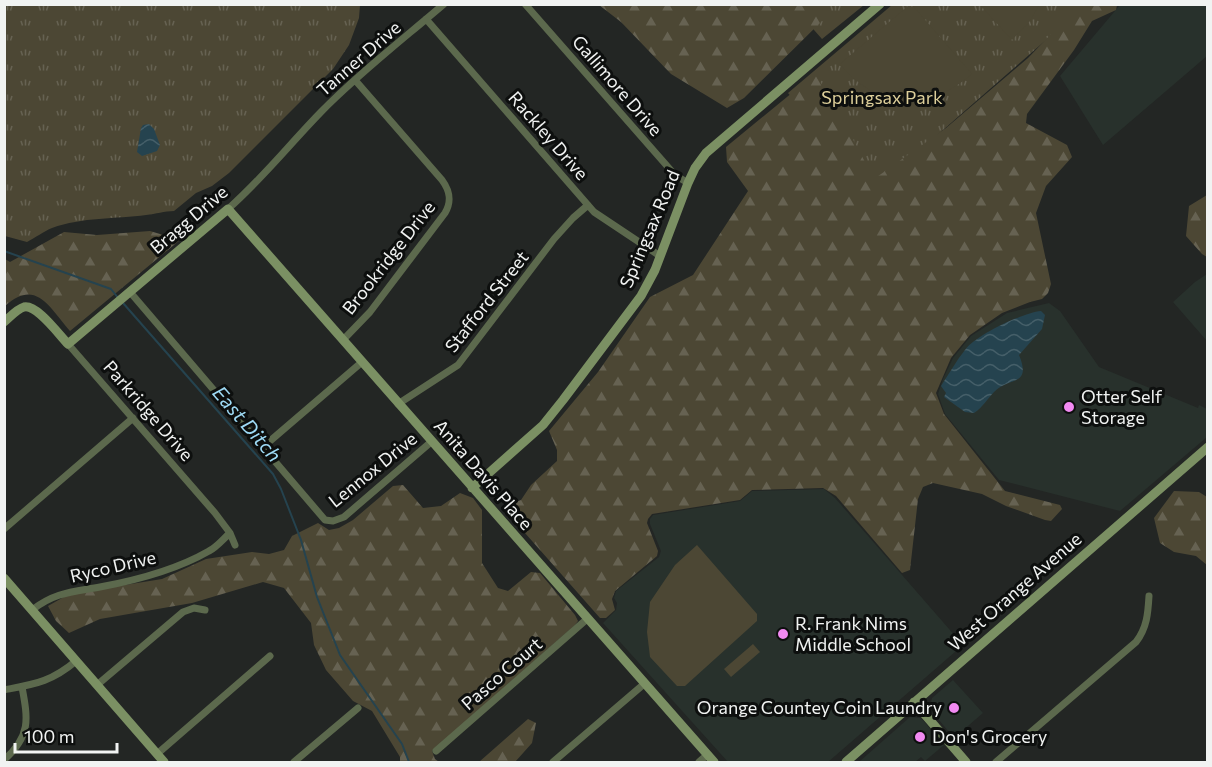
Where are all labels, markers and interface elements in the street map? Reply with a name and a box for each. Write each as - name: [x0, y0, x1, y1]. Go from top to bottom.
- street label: Tanner Drive: [312, 16, 405, 101]
- street label: Gallimore Drive: [568, 31, 667, 140]
- park label: Springsax Park: [821, 86, 943, 108]
- street label: Rackley Drive: [504, 87, 593, 184]
- street label: Springsax Road: [614, 166, 684, 291]
- street label: Bragg Drive: [145, 180, 232, 258]
- street label: Brookridge Drive: [337, 196, 439, 319]
- street label: Stafford Street: [440, 246, 533, 357]
- street label: Parkridge Drive: [99, 356, 198, 465]
- water label: East Ditch: [208, 380, 287, 466]
- place label: Otter Self Storage: [1081, 385, 1163, 428]
- marker: Otter Self Storage: [1062, 400, 1076, 414]
- street label: Anita Davis Place: [430, 415, 538, 534]
- street label: Lennox Drive: [324, 427, 421, 512]
- street label: West Orange Avenue: [943, 527, 1086, 655]
- street label: Ryco Drive: [68, 545, 158, 587]
- place label: R. Frank Nims Middle School: [795, 612, 911, 655]
- marker: R. Frank Nims Middle School: [776, 627, 790, 641]
- street label: Pasco Court: [456, 632, 546, 714]
- place label: Orange Countey Coin Laundry: [697, 696, 942, 718]
- marker: Orange Countey Coin Laundry: [947, 701, 961, 715]
- scale bar: [15, 716, 117, 754]
- text: 100 m: [24, 725, 74, 747]
- place label: Don's Grocery: [932, 725, 1047, 747]
- marker: Don's Grocery: [913, 730, 927, 744]

